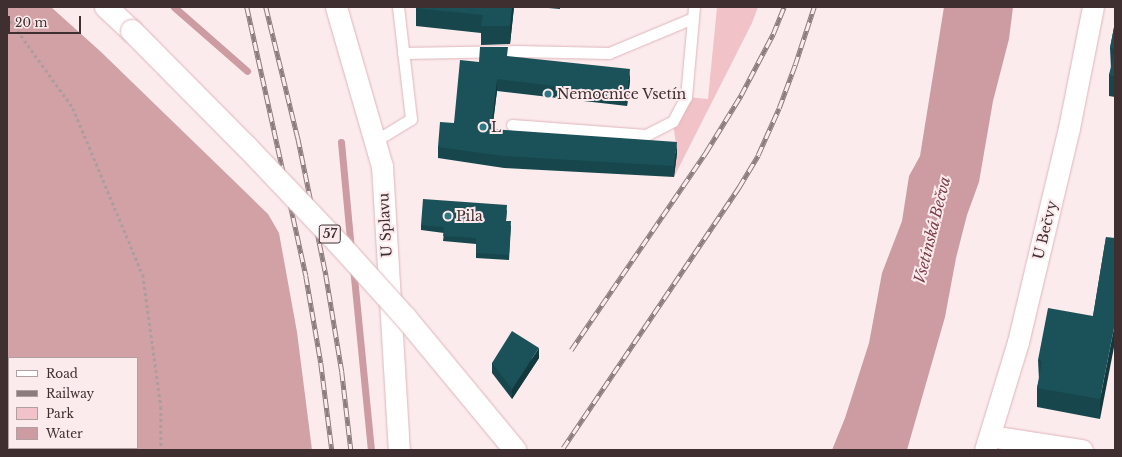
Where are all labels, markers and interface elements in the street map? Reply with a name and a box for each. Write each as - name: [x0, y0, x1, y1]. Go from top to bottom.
- scale bar: [10, 8, 83, 34]
- text: 20 m: [15, 15, 47, 30]
- place label: Nemocnice Vsetín: [557, 86, 687, 102]
- marker: Nemocnice Vsetín: [542, 88, 554, 100]
- place label: L: [491, 119, 501, 135]
- marker: L: [478, 122, 488, 132]
- water label: Vsetínská Bečva: [910, 175, 954, 285]
- street label: U Splavu: [375, 192, 395, 258]
- street label: U Bečvy: [1030, 199, 1060, 261]
- place label: Pila: [456, 208, 483, 224]
- marker: Pila: [443, 211, 453, 221]
- road number: 57: [318, 223, 342, 245]
- legend: [8, 357, 138, 449]
- text: Road: [46, 366, 78, 381]
- text: Railway: [46, 386, 94, 401]
- text: Park: [46, 406, 74, 421]
- text: Water: [46, 426, 83, 441]

